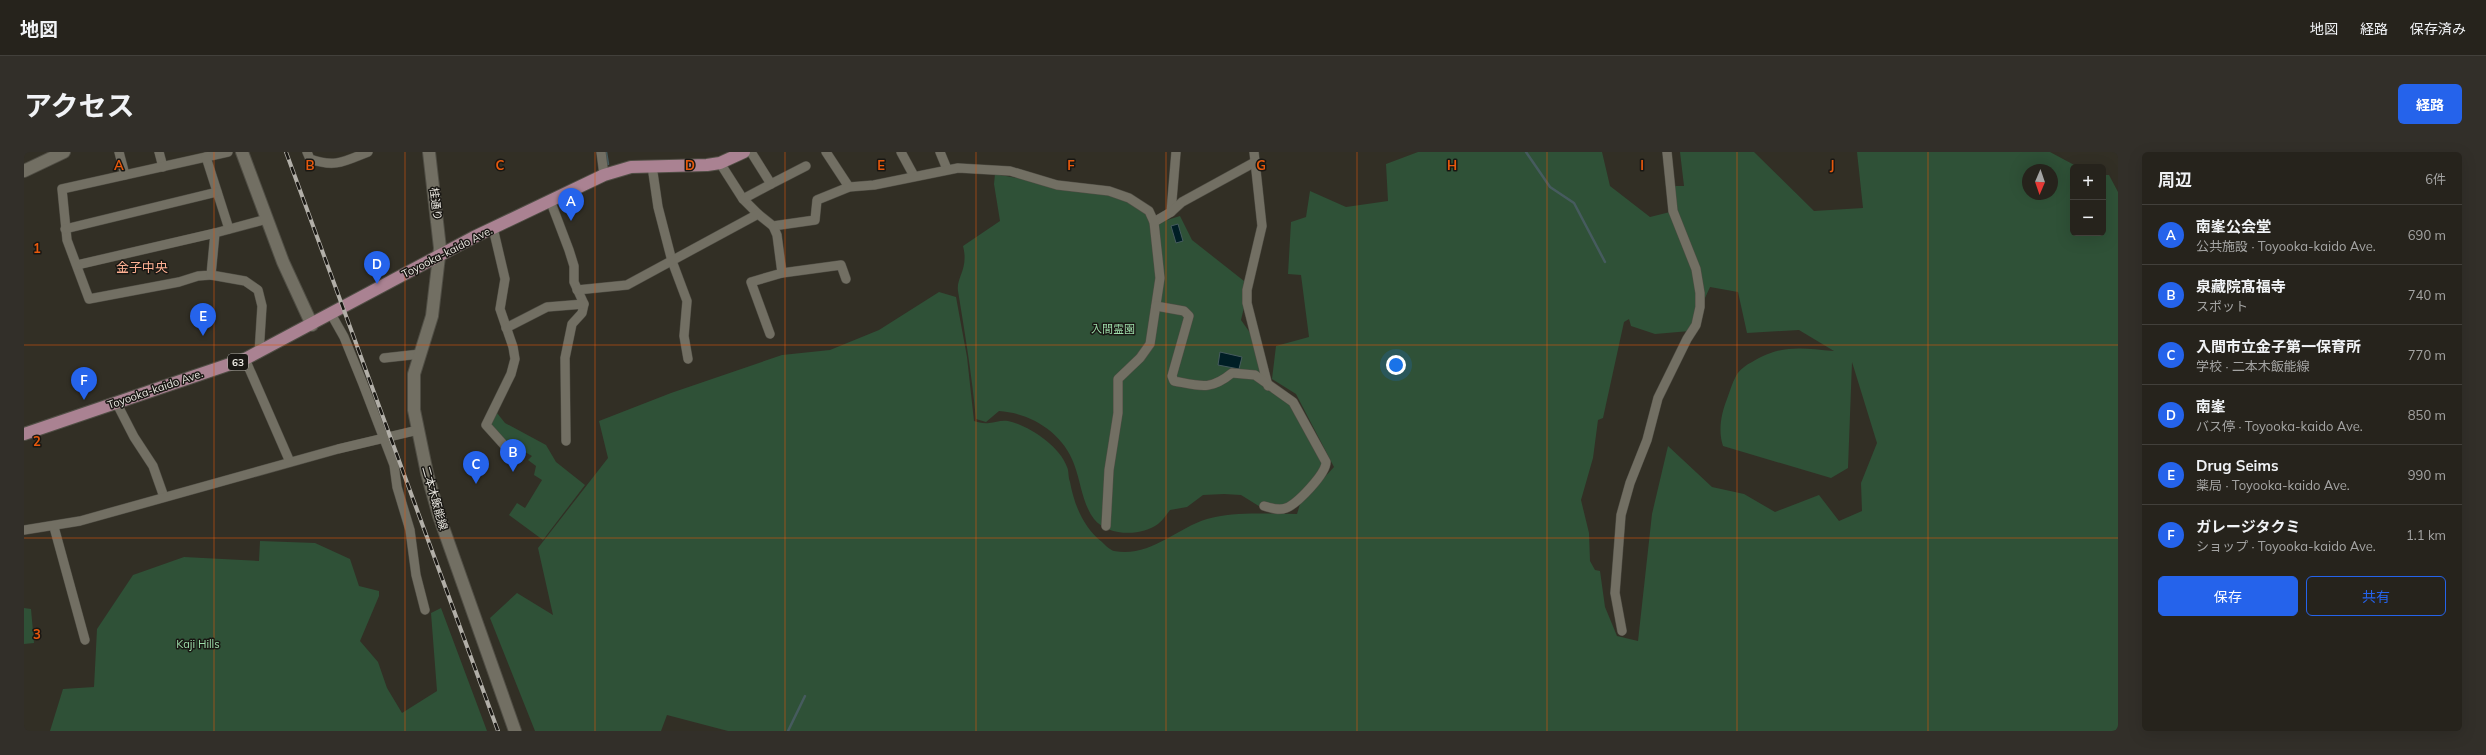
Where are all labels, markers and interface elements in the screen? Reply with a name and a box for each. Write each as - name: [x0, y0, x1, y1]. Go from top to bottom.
- text: 地図: [20, 17, 58, 41]
- text: 地図: [2310, 20, 2338, 38]
- text: 経路: [2360, 20, 2388, 38]
- text: 保存済み: [2410, 20, 2466, 38]
- button: 経路: [2398, 84, 2462, 124]
- text: アクセス: [24, 88, 135, 123]
- text: A: [114, 157, 124, 173]
- text: B: [306, 157, 315, 173]
- text: C: [496, 157, 505, 173]
- text: D: [685, 157, 695, 173]
- text: E: [877, 157, 885, 173]
- text: F: [1067, 157, 1075, 173]
- text: G: [1256, 157, 1266, 173]
- text: H: [1447, 157, 1457, 173]
- text: I: [1640, 157, 1644, 173]
- text: J: [1830, 157, 1834, 173]
- north arrow: [2022, 164, 2058, 200]
- map controls: [2070, 164, 2106, 236]
- button: +: [2070, 164, 2106, 200]
- text: 周辺: [2158, 169, 2192, 190]
- text: 6件: [2425, 171, 2446, 187]
- street label: 桂通り: [427, 187, 445, 221]
- pin: A: [558, 188, 584, 221]
- button: −: [2070, 200, 2106, 236]
- text: 南峯公会堂: [2196, 217, 2271, 236]
- street label: Toyooka-kaido Ave.: [399, 223, 495, 281]
- text: A: [2166, 227, 2176, 243]
- text: 690 m: [2408, 227, 2446, 243]
- text: 公共施設 · Toyooka-kaido Ave.: [2196, 238, 2376, 254]
- text: 1: [33, 240, 41, 256]
- pin: D: [364, 251, 390, 284]
- district label: 金子中央: [116, 259, 168, 275]
- text: 泉藏院髙福寺: [2196, 277, 2286, 296]
- text: B: [2167, 287, 2175, 303]
- text: 740 m: [2408, 287, 2446, 303]
- text: スポット: [2196, 298, 2248, 314]
- pin: E: [190, 303, 216, 336]
- park label: 入間霊園: [1091, 322, 1135, 336]
- text: 入間市立金子第一保育所: [2196, 337, 2361, 356]
- text: C: [2167, 347, 2175, 363]
- text: 770 m: [2408, 347, 2446, 363]
- road number: 63: [228, 354, 248, 370]
- your location: [1386, 355, 1406, 375]
- text: 学校 · 二本木飯能線: [2196, 358, 2310, 374]
- street label: Toyooka-kaido Ave.: [106, 366, 204, 412]
- pin: F: [71, 367, 97, 400]
- text: 南峯: [2196, 397, 2226, 416]
- text: D: [2166, 407, 2176, 423]
- text: 850 m: [2408, 407, 2446, 423]
- text: バス停 · Toyooka-kaido Ave.: [2196, 418, 2363, 434]
- text: 2: [33, 433, 41, 449]
- pin: B: [500, 439, 526, 472]
- pin: C: [463, 451, 489, 484]
- text: Drug Seims: [2196, 456, 2279, 475]
- street label: 二本木飯能線: [419, 464, 451, 532]
- text: E: [2167, 467, 2175, 483]
- text: 990 m: [2408, 467, 2446, 483]
- text: 薬局 · Toyooka-kaido Ave.: [2196, 477, 2350, 493]
- text: ガレージタクミ: [2196, 517, 2300, 536]
- text: F: [2167, 527, 2175, 543]
- text: 1.1 km: [2406, 527, 2446, 543]
- text: ショップ · Toyooka-kaido Ave.: [2196, 538, 2376, 554]
- button: 保存: [2158, 576, 2298, 616]
- button: 共有: [2306, 576, 2446, 616]
- text: 3: [33, 626, 41, 642]
- park label: Kaji Hills: [176, 637, 220, 651]

